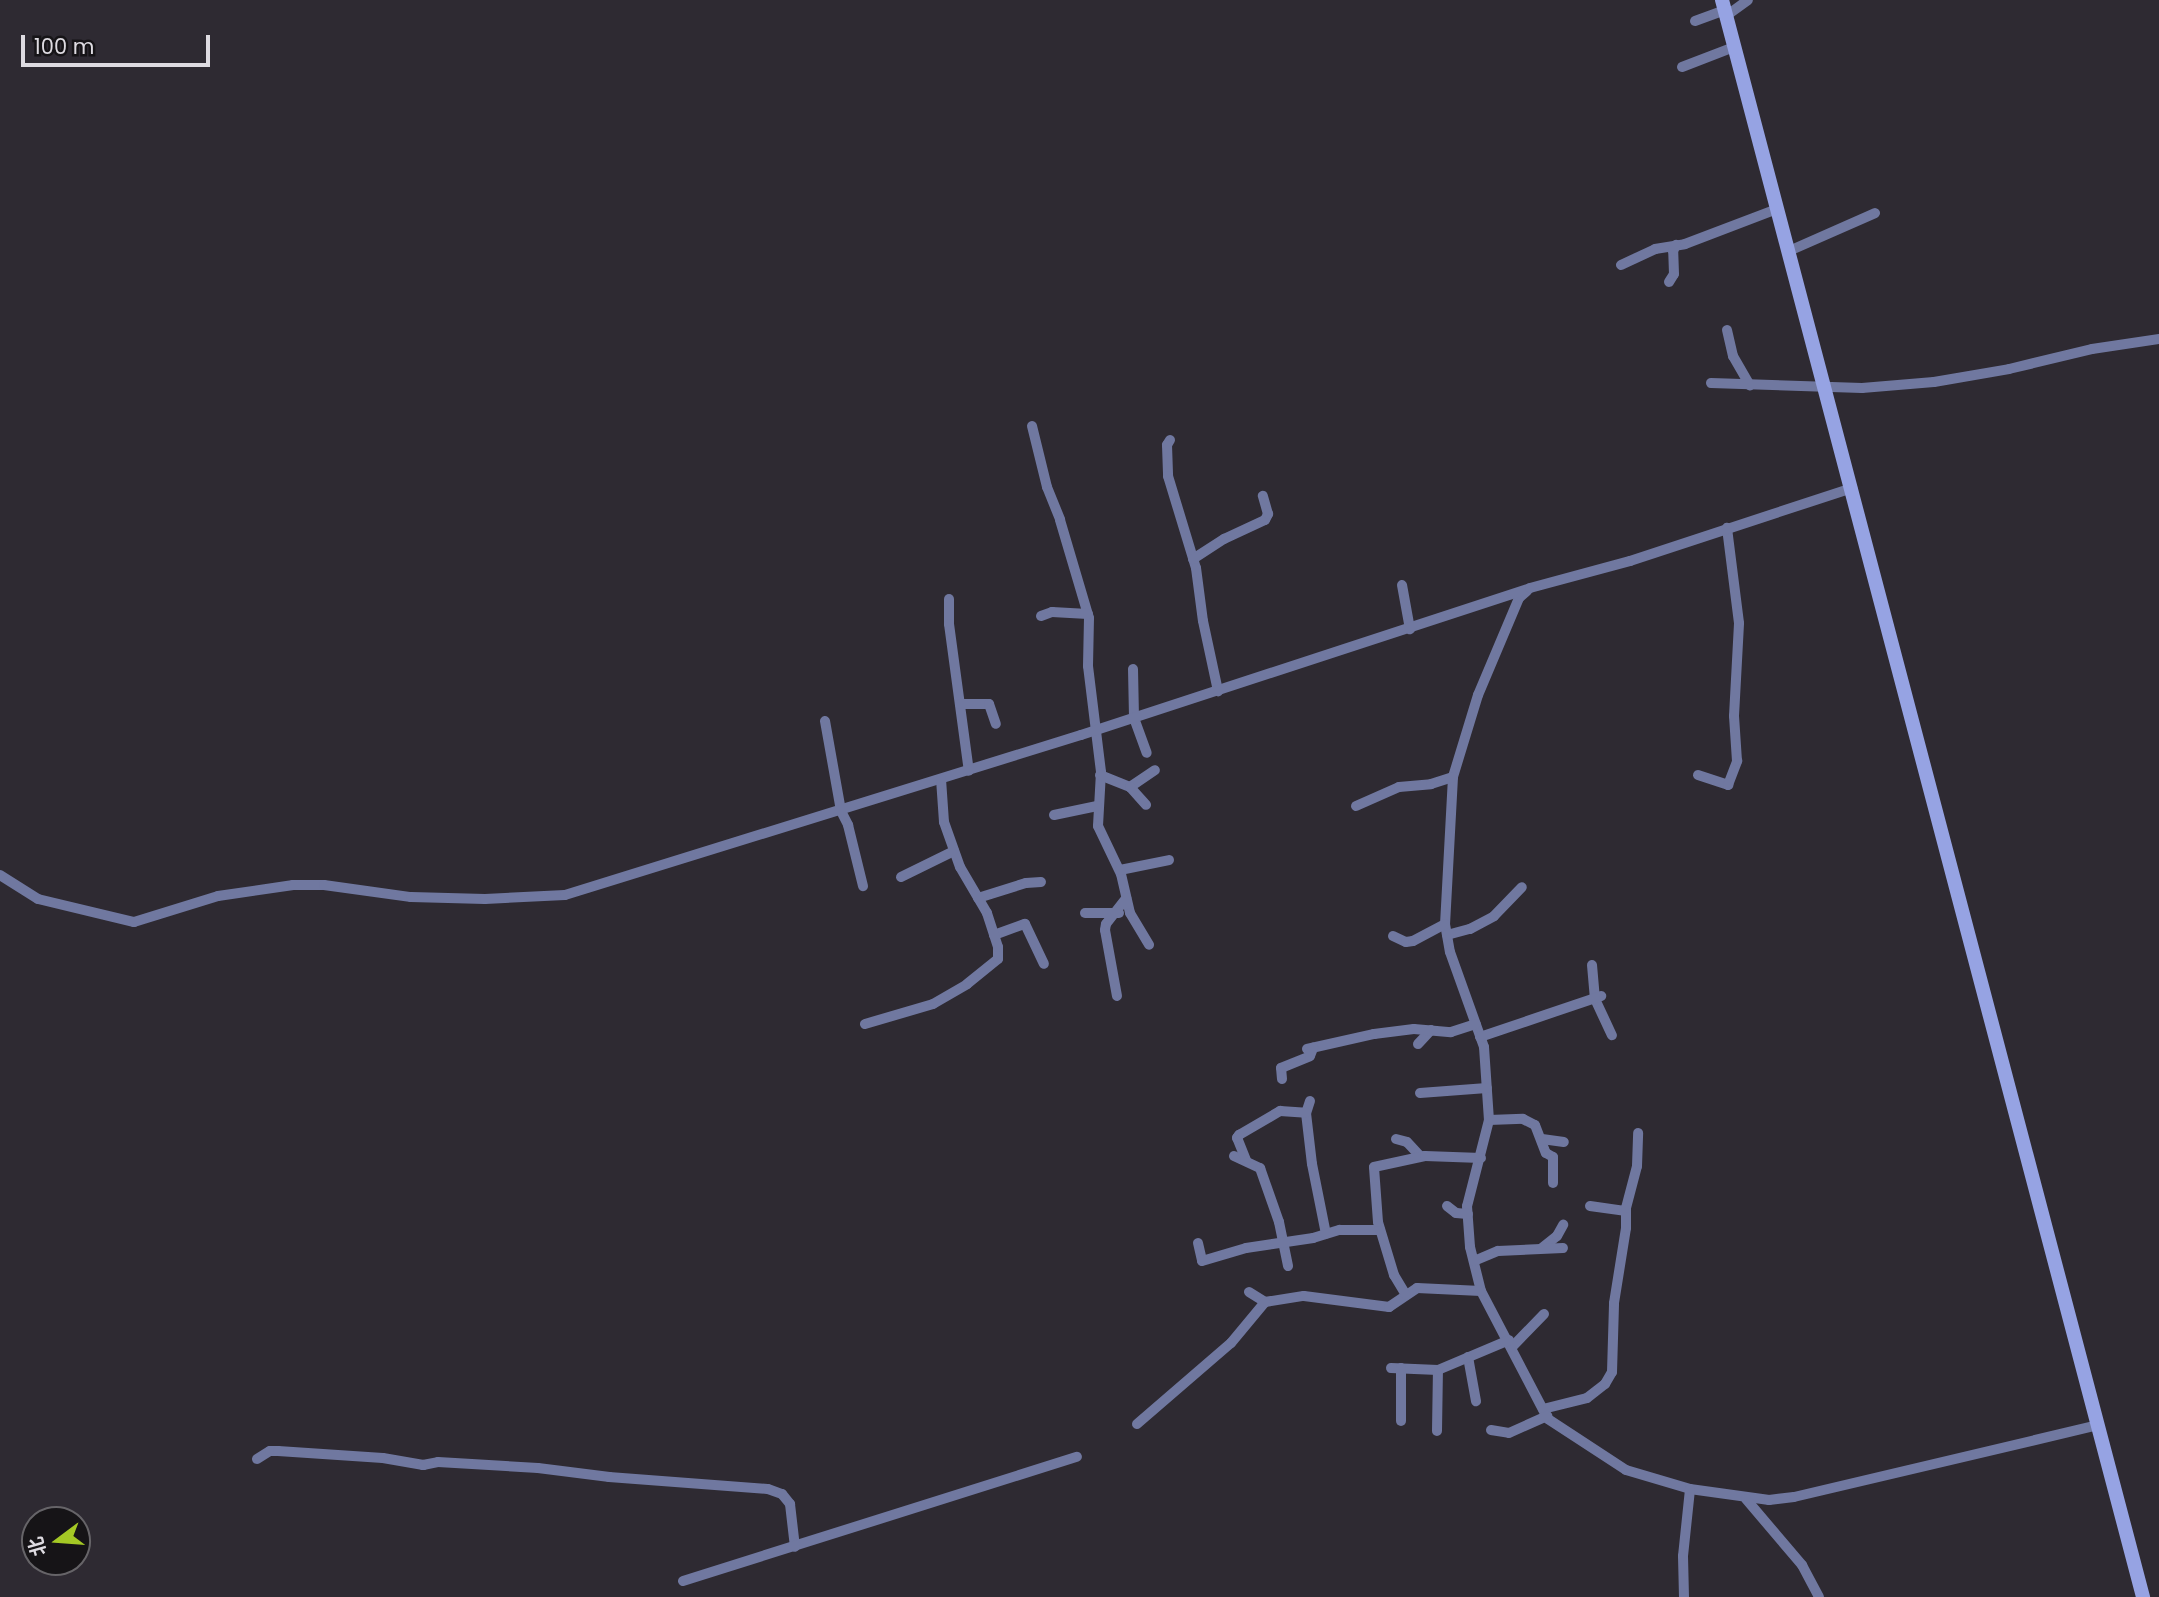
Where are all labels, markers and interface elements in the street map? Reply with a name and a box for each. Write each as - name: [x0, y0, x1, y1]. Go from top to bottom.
- scale bar: [24, 21, 214, 65]
- text: 100 m: [34, 32, 94, 61]
- north arrow: [21, 1506, 91, 1576]
- text: 北: [22, 1534, 53, 1559]

